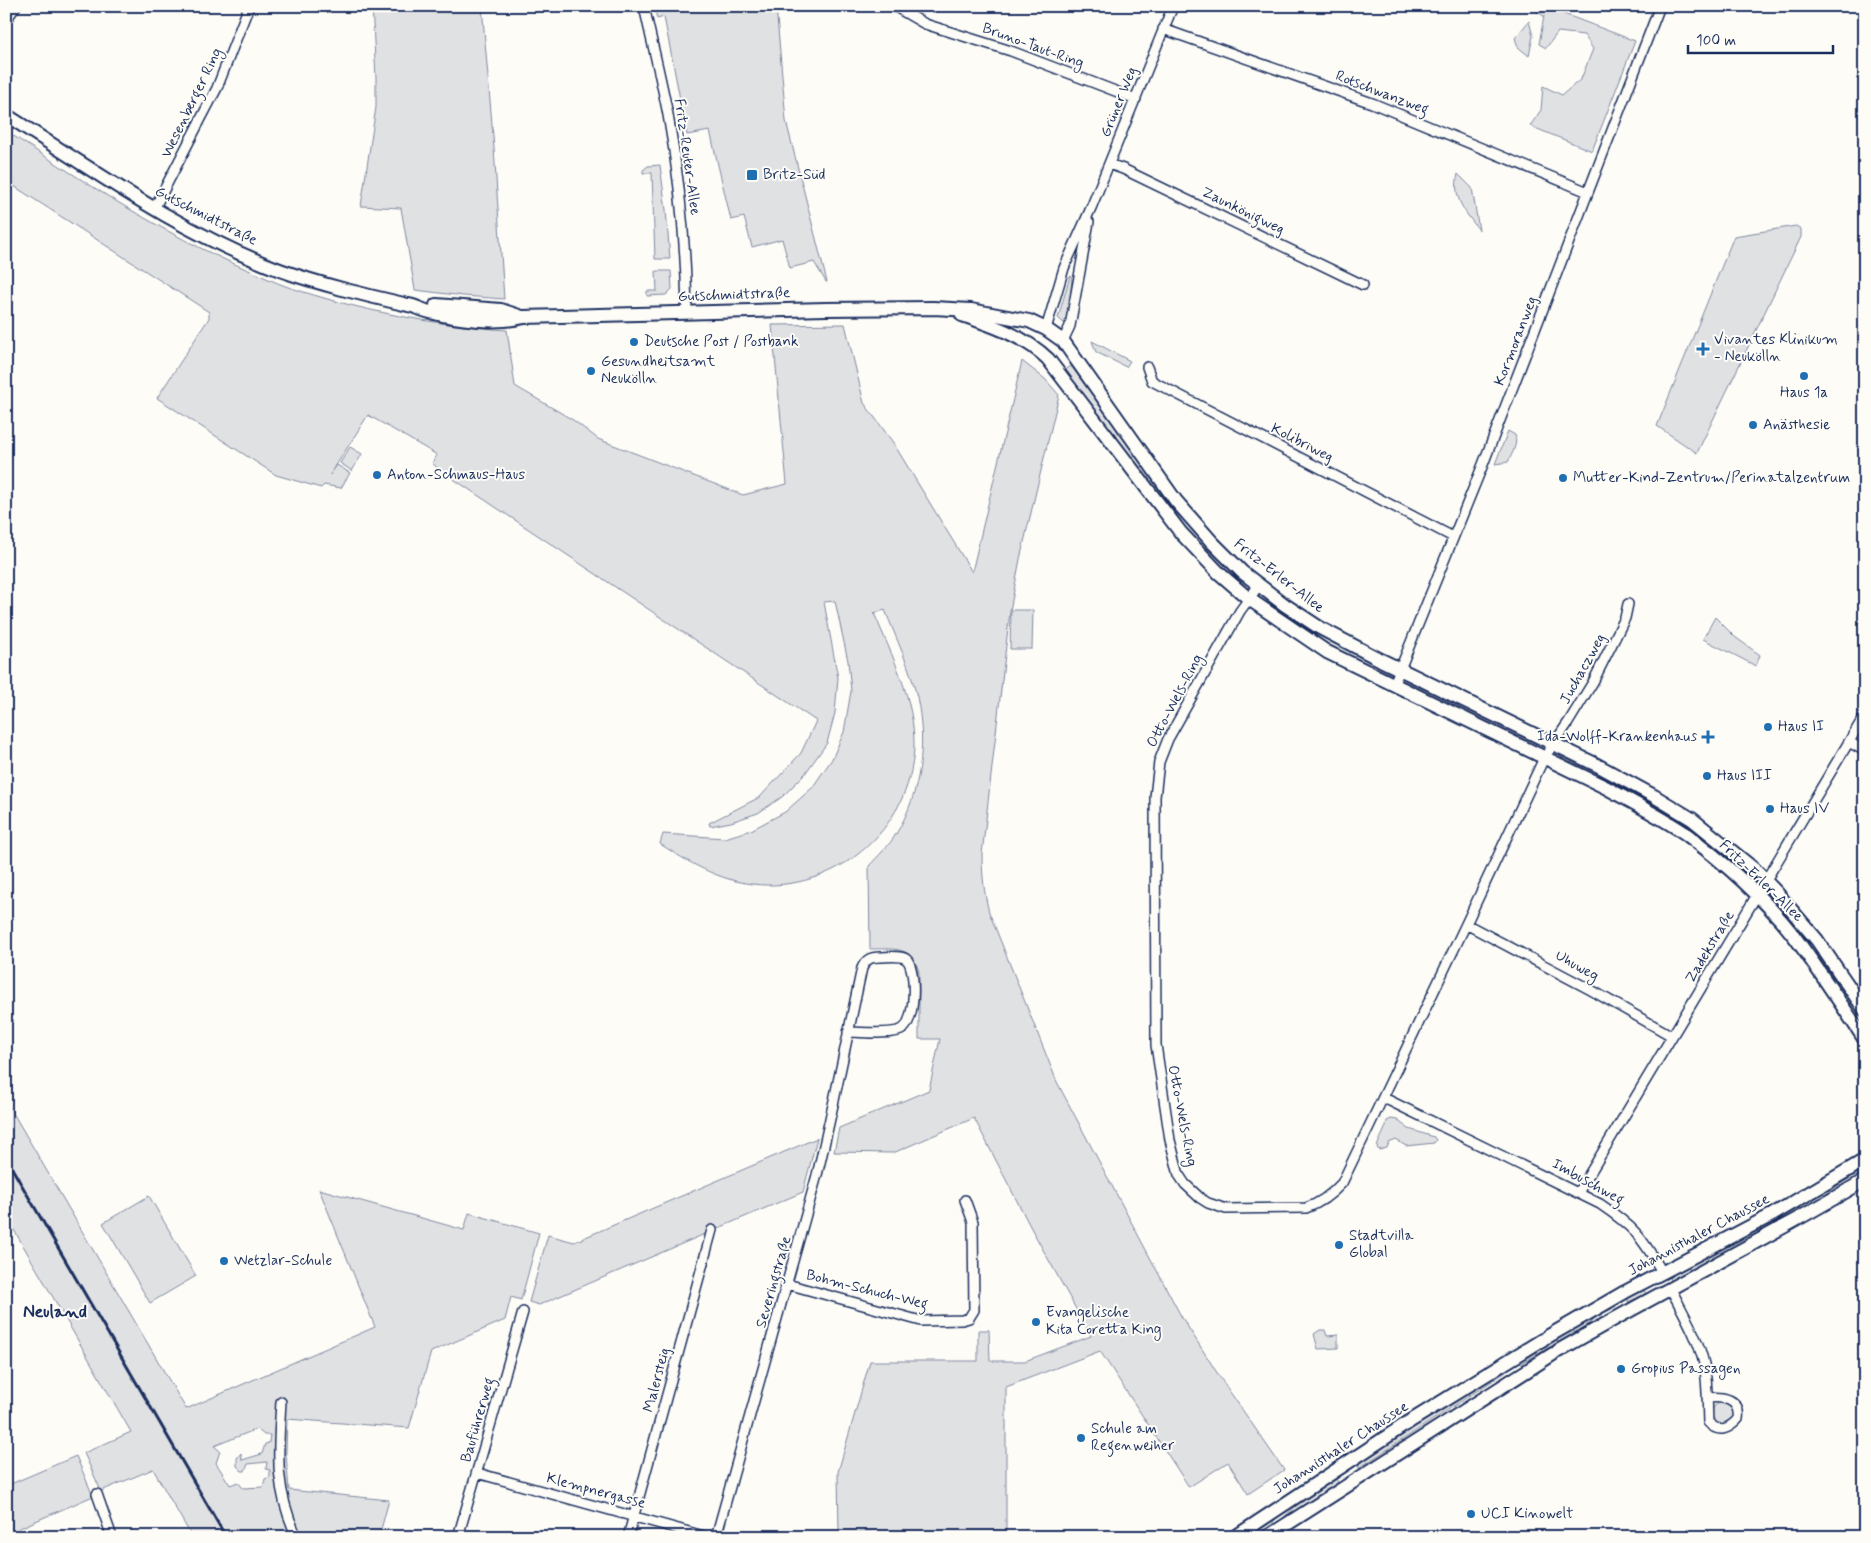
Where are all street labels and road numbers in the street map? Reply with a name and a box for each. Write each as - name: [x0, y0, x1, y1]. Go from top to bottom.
- street label: Bruno-Taut-Ring: [979, 18, 1086, 75]
- street label: Wesenberger Ring: [157, 45, 228, 162]
- street label: Grüner Weg: [1096, 64, 1142, 140]
- street label: Rotschwanzweg: [1332, 66, 1431, 121]
- street label: Fritz-Reuter-Allee: [669, 97, 705, 217]
- street label: Gutschmidtstraße: [151, 182, 261, 250]
- street label: Zaunkönigweg: [1198, 182, 1288, 241]
- street label: Gutschmidtstraße: [677, 283, 791, 307]
- street label: Kormoranweg: [1490, 293, 1542, 389]
- street label: Kolibriweg: [1267, 419, 1337, 467]
- street label: Fritz-Erler-Allee: [1230, 534, 1328, 618]
- street label: Juchaczweg: [1555, 630, 1611, 708]
- street label: Otto-Wels-Ring: [1142, 651, 1209, 752]
- street label: Fritz-Erler-Allee: [1715, 836, 1807, 926]
- street label: Zadekstraße: [1681, 907, 1739, 987]
- street label: Uhuweg: [1551, 946, 1602, 987]
- street label: Otto-Wels-Ring: [1161, 1064, 1202, 1169]
- street label: Imbuschweg: [1548, 1154, 1628, 1211]
- street label: Johannisthaler Chaussee: [1625, 1189, 1773, 1281]
- street label: Severingstraße: [751, 1234, 798, 1331]
- street label: Bohm-Schuch-Weg: [804, 1265, 930, 1316]
- street label: Malersteig: [639, 1346, 675, 1414]
- street label: Bauführerweg: [456, 1375, 501, 1465]
- street label: Johannisthaler Chaussee: [1270, 1397, 1412, 1499]
- street label: Klempnergasse: [544, 1468, 648, 1514]

